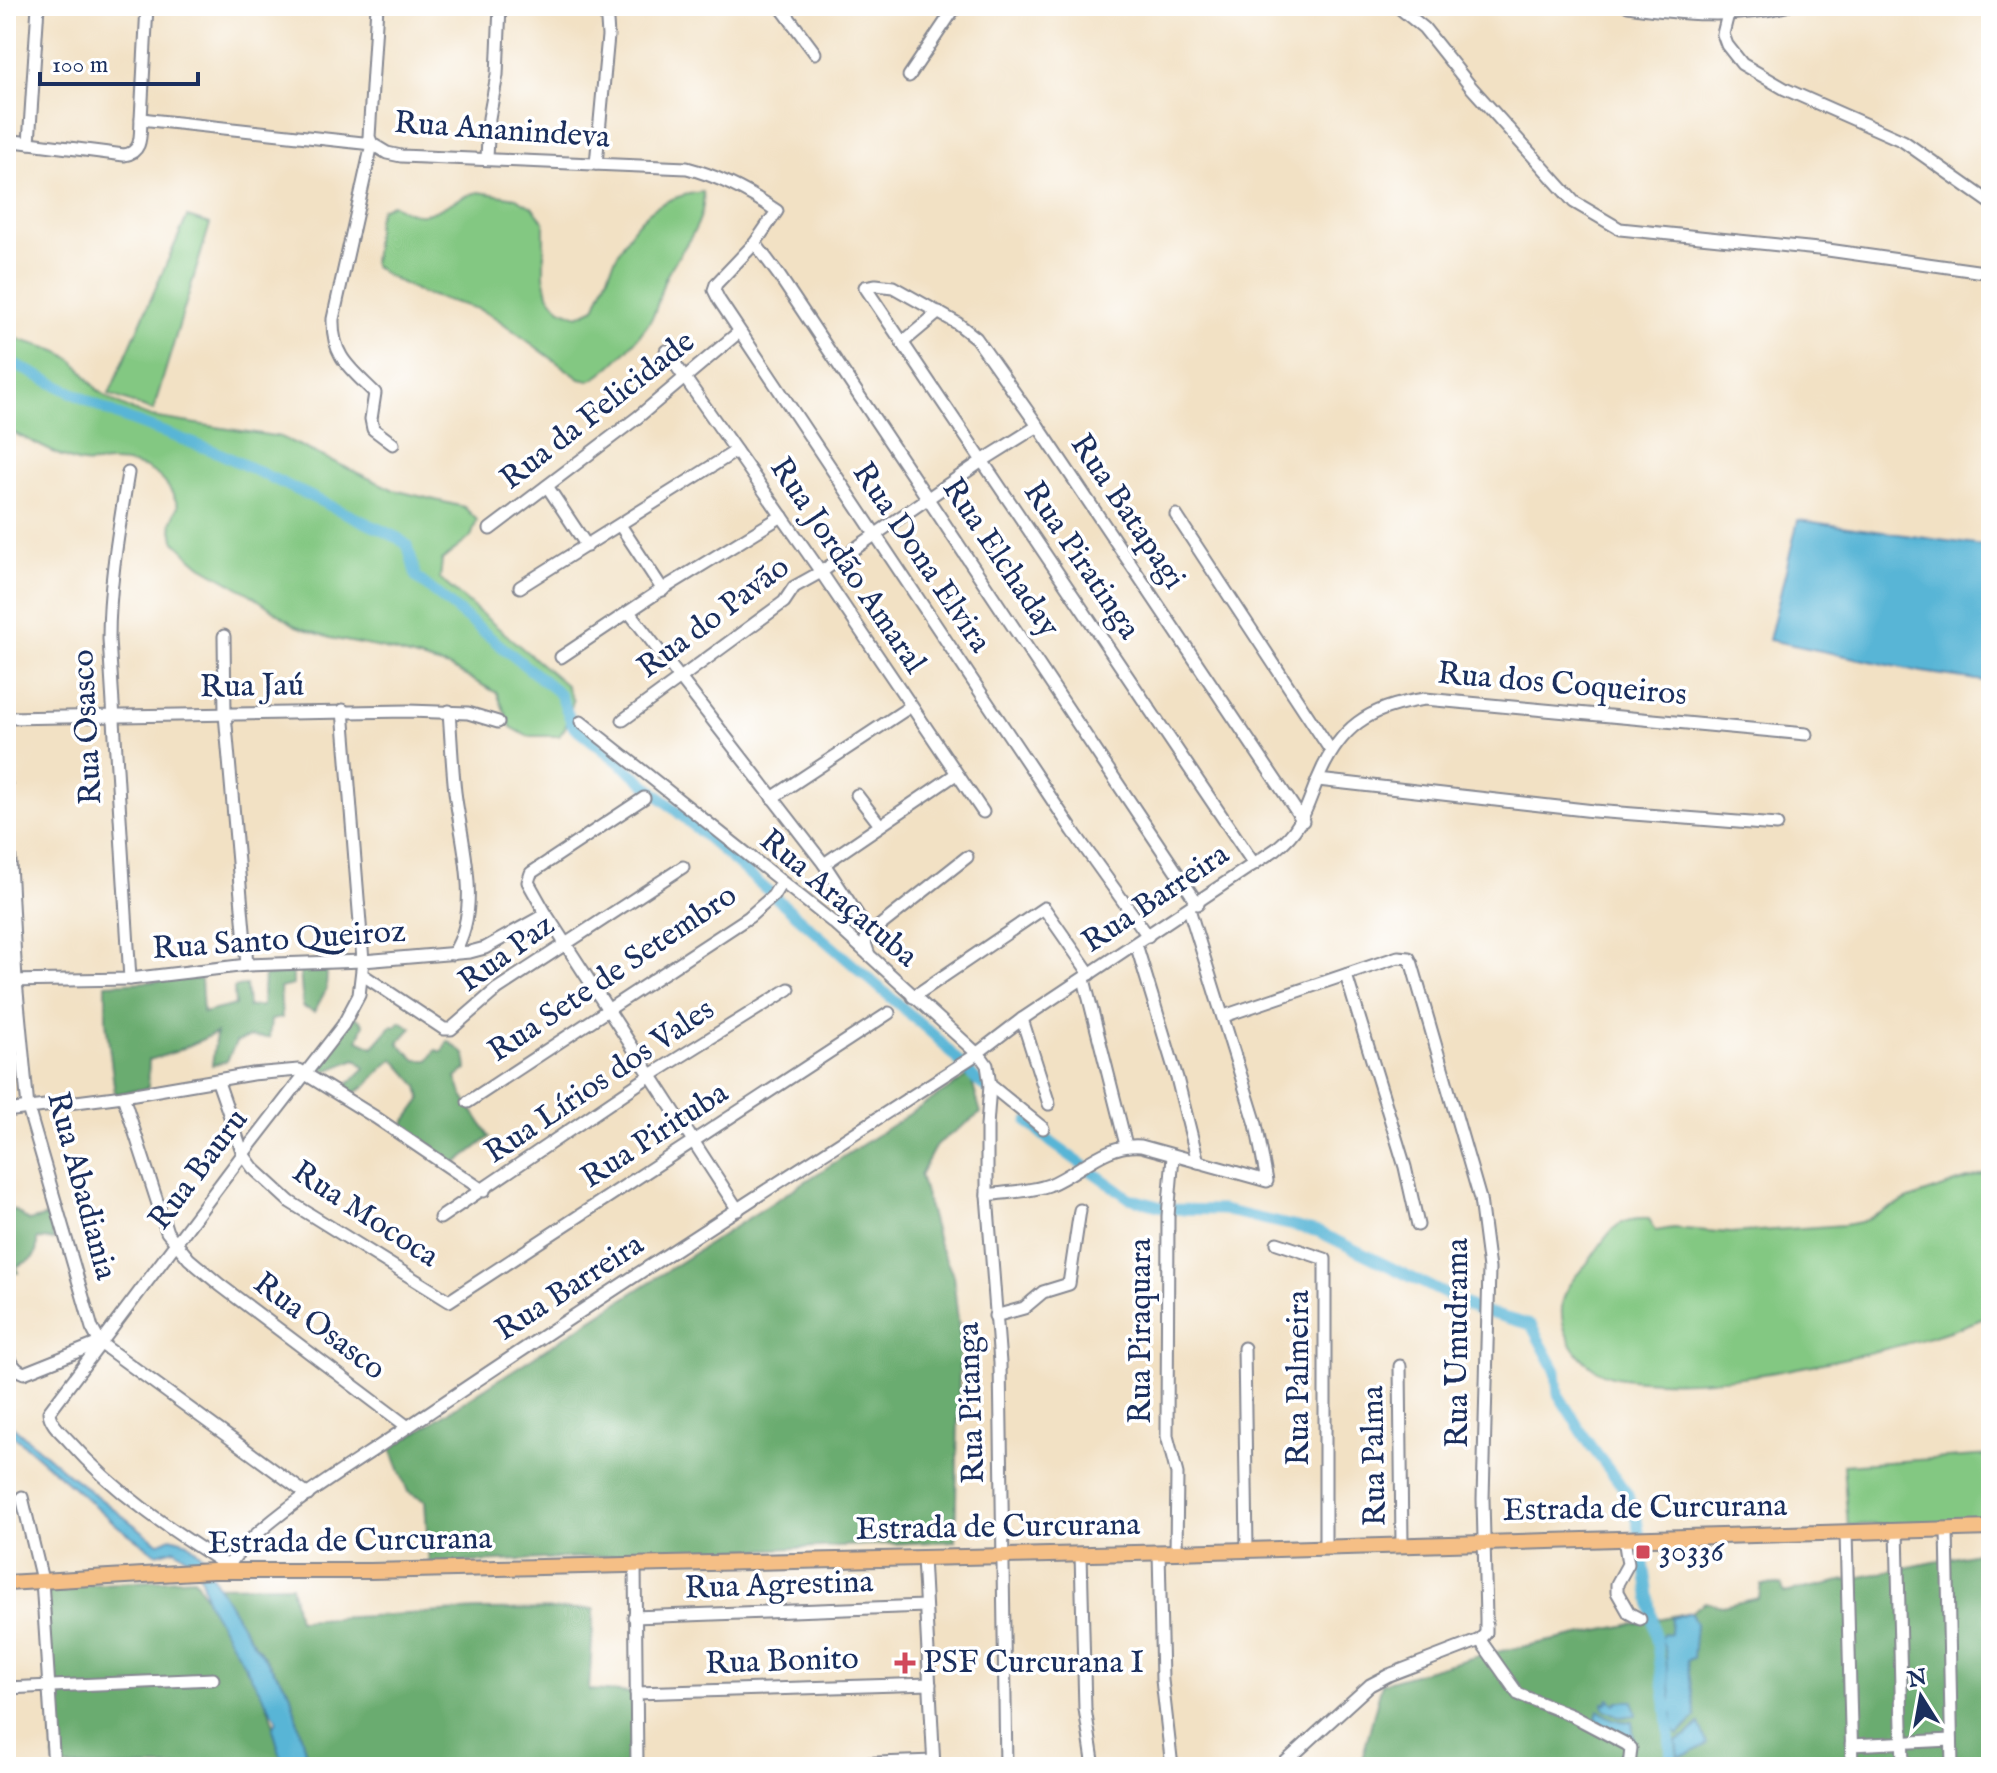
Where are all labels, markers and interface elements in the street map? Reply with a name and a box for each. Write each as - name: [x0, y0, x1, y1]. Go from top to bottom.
- scale bar: [40, 36, 198, 86]
- text: 100 m: [52, 50, 108, 81]
- street label: Rua Ananindeva: [393, 103, 612, 159]
- street label: Rua da Felicidade: [492, 322, 704, 500]
- street label: Rua Batapagi: [1060, 427, 1194, 597]
- street label: Rua Jordão Amaral: [759, 450, 935, 682]
- street label: Rua Dona Elvira: [842, 455, 1000, 661]
- street label: Rua Elchaday: [932, 471, 1068, 646]
- street label: Rua Piratinga: [1013, 474, 1149, 648]
- street label: Rua do Pavão: [630, 548, 798, 688]
- street label: Rua Osasco: [63, 648, 113, 806]
- street label: Rua dos Coqueiros: [1436, 654, 1688, 716]
- street label: Rua Jaú: [200, 666, 304, 708]
- street label: Rua Araçatuba: [750, 821, 926, 977]
- street label: Rua Barreira: [1075, 835, 1238, 963]
- street label: Rua Sete de Setembro: [481, 876, 745, 1072]
- street label: Rua Paz: [451, 906, 563, 1002]
- street label: Rua Santo Queiroz: [151, 912, 407, 970]
- street label: Rua Lírios dos Vales: [477, 990, 723, 1174]
- street label: Rua Pirituba: [574, 1073, 737, 1199]
- street label: Rua Abadiania: [36, 1087, 126, 1285]
- street label: Rua Bauru: [140, 1101, 258, 1239]
- street label: Rua Mococa: [284, 1152, 446, 1278]
- street label: Rua Barreira: [488, 1225, 652, 1351]
- street label: Rua Piraquara: [1121, 1238, 1162, 1424]
- street label: Rua Umudrama: [1438, 1238, 1479, 1448]
- street label: Rua Osasco: [245, 1264, 393, 1390]
- street label: Rua Palmeira: [1279, 1290, 1320, 1466]
- street label: Rua Pitanga: [949, 1321, 995, 1484]
- street label: Rua Palma: [1353, 1385, 1397, 1527]
- street label: Estrada de Curcurana: [1502, 1486, 1788, 1532]
- street label: Estrada de Curcurana: [855, 1505, 1141, 1551]
- street label: Estrada de Curcurana: [207, 1519, 493, 1565]
- place label: 30336: [1659, 1532, 1725, 1573]
- marker: 30336: [1634, 1543, 1652, 1561]
- street label: Rua Agrestina: [684, 1562, 874, 1610]
- street label: Rua Bonito: [705, 1639, 859, 1685]
- place label: PSF Curcurana I: [923, 1643, 1144, 1684]
- marker: PSF Curcurana I: [894, 1652, 916, 1674]
- north arrow: [1881, 1657, 1961, 1737]
- text: N: [1905, 1664, 1930, 1695]

